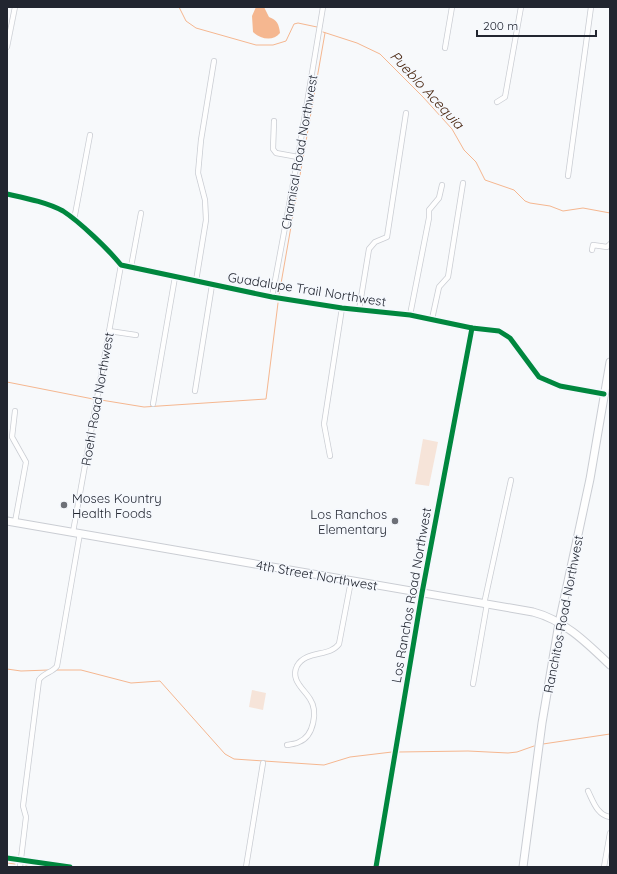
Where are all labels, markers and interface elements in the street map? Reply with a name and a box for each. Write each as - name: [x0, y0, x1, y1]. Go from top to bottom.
- scale bar: [477, 12, 596, 38]
- text: 200 m: [483, 18, 518, 33]
- water label: Pueblo Acequia: [386, 47, 469, 134]
- street label: Chamisal Road Northwest: [278, 74, 320, 230]
- street label: Guadalupe Trail Northwest: [227, 269, 387, 309]
- street label: Roehl Road Northwest: [77, 331, 117, 467]
- place label: Moses Kountry Health Foods: [72, 490, 162, 521]
- marker: Moses Kountry Health Foods: [59, 500, 69, 510]
- place label: Los Ranchos Elementary: [310, 506, 387, 537]
- street label: Los Ranchos Road Northwest: [388, 506, 434, 684]
- marker: Los Ranchos Elementary: [390, 516, 400, 526]
- street label: Ranchitos Road Northwest: [540, 534, 586, 694]
- street label: 4th Street Northwest: [255, 556, 379, 594]

